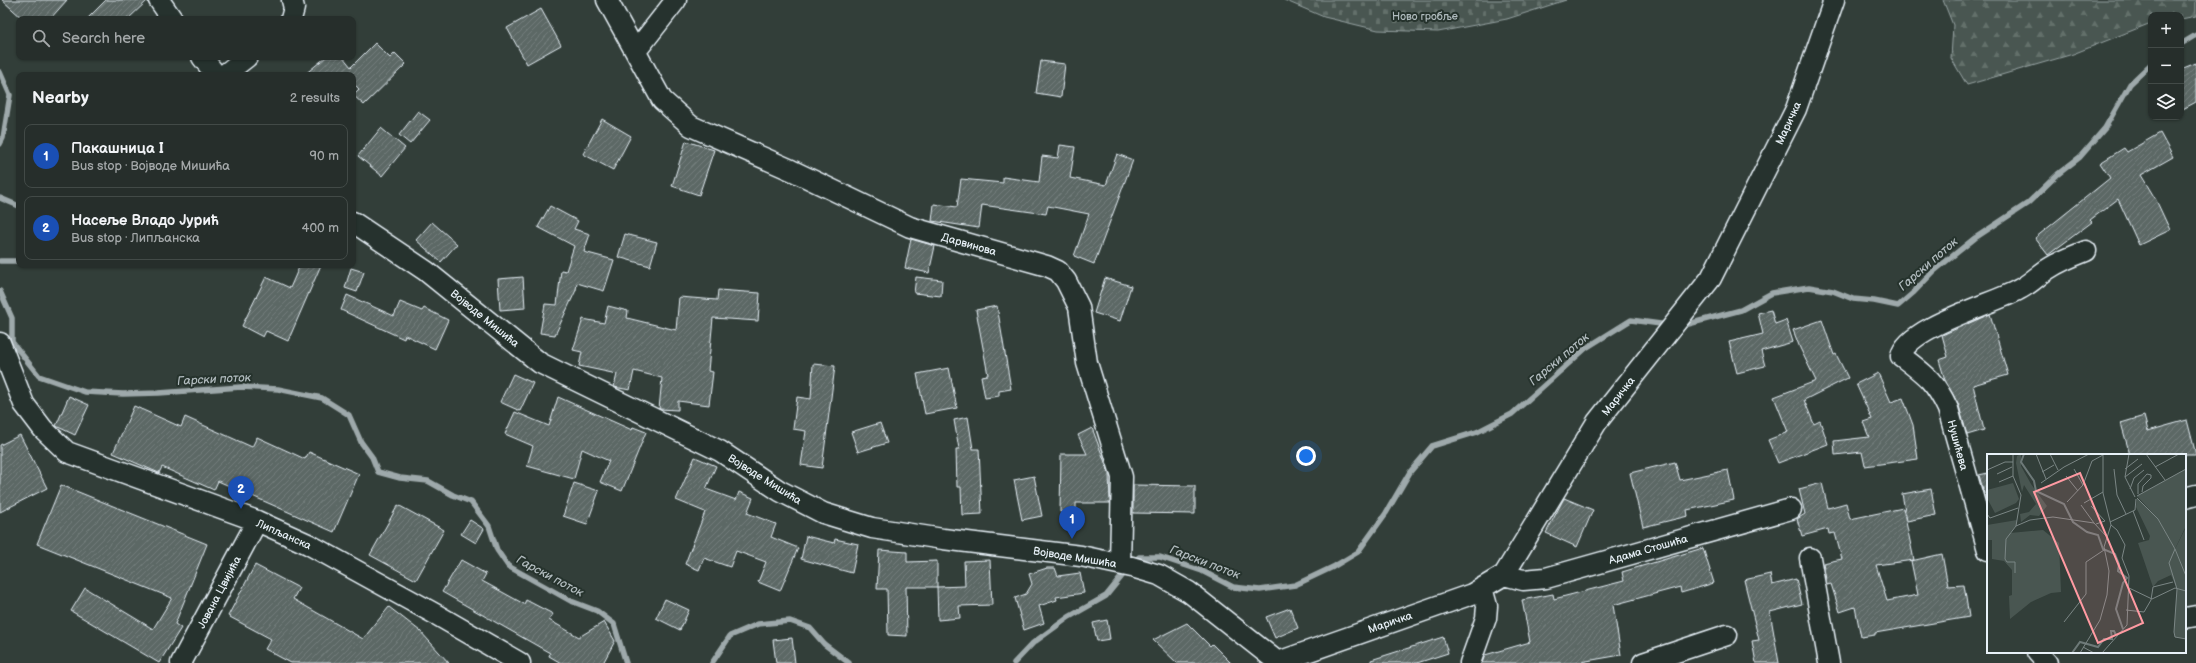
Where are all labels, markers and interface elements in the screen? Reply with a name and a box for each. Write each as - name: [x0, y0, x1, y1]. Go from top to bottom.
- park label: Ново гробље: [1392, 10, 1458, 23]
- map controls: [2148, 12, 2184, 120]
- button: +: [2148, 12, 2184, 48]
- search box: [16, 16, 356, 60]
- icon: search: [30, 27, 52, 49]
- text: Search here: [62, 29, 145, 48]
- button: −: [2148, 48, 2184, 84]
- button: layers: [2148, 84, 2184, 120]
- text: Nearby: [32, 88, 89, 108]
- text: 2 results: [290, 90, 340, 106]
- street label: Маричка: [1773, 99, 1804, 147]
- text: Пакашница I: [71, 139, 164, 158]
- text: 1: [43, 148, 49, 164]
- text: 90 m: [310, 148, 339, 164]
- text: Bus stop · Војводе Мишића: [71, 158, 230, 174]
- text: Насеље Владо Јурић: [71, 211, 219, 230]
- text: 2: [42, 220, 50, 236]
- text: 400 m: [302, 220, 339, 236]
- text: Bus stop · Липљанска: [71, 230, 200, 246]
- street label: Дарвинова: [940, 230, 998, 259]
- water label: Гарски поток: [1895, 234, 1962, 294]
- street label: Војводе Мишића: [448, 287, 522, 350]
- water label: Гарски поток: [1526, 329, 1593, 389]
- water label: Гарски поток: [177, 370, 252, 389]
- street label: Маричка: [1599, 374, 1638, 418]
- street label: Нушићева: [1945, 418, 1971, 472]
- your location: [1296, 446, 1316, 466]
- street label: Војводе Мишића: [726, 452, 804, 507]
- inset map: [1987, 454, 2186, 653]
- pin: 2: [228, 476, 254, 509]
- pin: 1: [1059, 506, 1085, 539]
- street label: Липљанска: [253, 516, 314, 553]
- street label: Адама Стошића: [1606, 532, 1689, 567]
- water label: Гарски поток: [1168, 542, 1243, 583]
- street label: Војводе Мишића: [1032, 544, 1118, 571]
- water label: Гарски поток: [514, 552, 587, 601]
- street label: Јована Цвијића: [195, 553, 244, 631]
- street label: Маричка: [1366, 609, 1414, 636]

